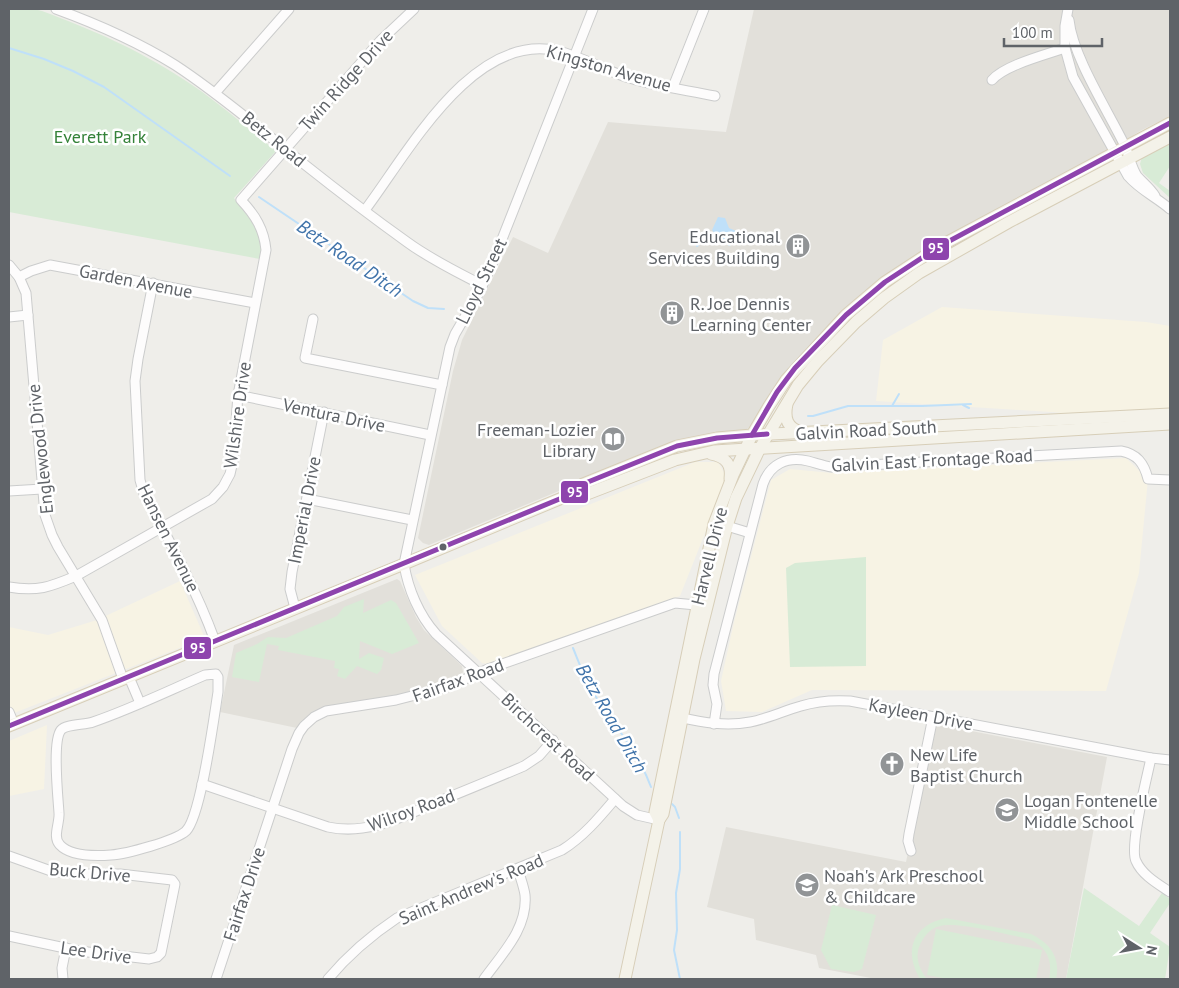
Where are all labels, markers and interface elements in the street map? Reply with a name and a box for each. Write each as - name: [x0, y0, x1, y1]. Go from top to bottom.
- scale bar: [1004, 15, 1102, 47]
- text: 100 m: [1012, 23, 1053, 42]
- street label: Twin Ridge Drive: [294, 24, 398, 136]
- street label: Kingston Avenue: [544, 39, 674, 97]
- street label: Betz Road: [237, 106, 311, 172]
- park label: Everett Park: [54, 125, 147, 148]
- water label: Betz Road Ditch: [293, 214, 407, 302]
- place label: Educational Services Building: [648, 225, 781, 269]
- building icon: Educational Services Building: [785, 233, 811, 259]
- street label: Lloyd Street: [450, 234, 512, 328]
- line badge: 95: [922, 237, 950, 261]
- text: 95: [928, 239, 944, 257]
- street label: Garden Avenue: [77, 259, 195, 303]
- place label: R. Joe Dennis Learning Center: [690, 292, 811, 336]
- building icon: R. Joe Dennis Learning Center: [659, 300, 685, 326]
- street label: Wilshire Drive: [218, 360, 256, 470]
- street label: Englewood Drive: [22, 383, 58, 515]
- street label: Ventura Drive: [280, 393, 387, 437]
- street label: Galvin Road South: [795, 415, 937, 445]
- place label: Freeman-Lozier Library: [477, 418, 597, 462]
- library icon: Freeman-Lozier Library: [600, 426, 626, 452]
- street label: Galvin East Frontage Road: [830, 443, 1034, 477]
- street label: Imperial Drive: [282, 454, 326, 566]
- street label: Hansen Avenue: [133, 480, 205, 596]
- line badge: 95: [560, 480, 589, 504]
- text: 95: [567, 483, 583, 501]
- street label: Harvell Drive: [686, 504, 732, 608]
- unlabelled marker: [438, 542, 448, 552]
- line badge: 95: [183, 636, 212, 660]
- text: 95: [190, 639, 206, 657]
- street label: Fairfax Road: [409, 653, 507, 707]
- water label: Betz Road Ditch: [571, 659, 653, 777]
- street label: Birchcrest Road: [496, 688, 600, 786]
- street label: Kayleen Drive: [867, 693, 975, 735]
- place label: New Life Baptist Church: [910, 743, 1023, 787]
- church icon: New Life Baptist Church: [879, 751, 905, 777]
- street label: Wilroy Road: [364, 784, 458, 836]
- place label: Logan Fontenelle Middle School: [1024, 789, 1158, 833]
- school or university icon: Logan Fontenelle Middle School: [994, 797, 1020, 823]
- street label: Fairfax Drive: [218, 844, 270, 944]
- street label: Saint Andrew's Road: [395, 848, 547, 930]
- street label: Buck Drive: [48, 857, 132, 887]
- place label: Noah's Ark Preschool & Childcare: [824, 864, 984, 908]
- school or university icon: Noah's Ark Preschool & Childcare: [794, 872, 820, 898]
- north arrow: [1114, 923, 1164, 973]
- street label: Lee Drive: [59, 936, 133, 968]
- text: N: [1142, 944, 1161, 957]

